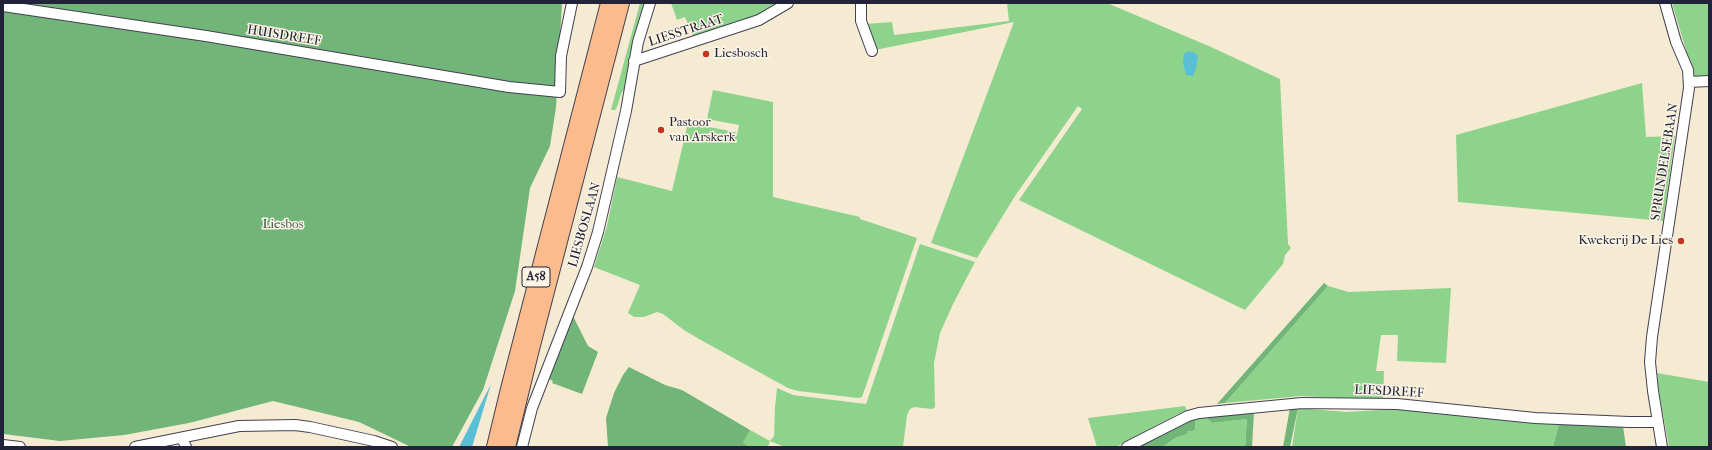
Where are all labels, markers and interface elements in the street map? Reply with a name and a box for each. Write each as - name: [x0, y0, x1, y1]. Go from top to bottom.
- street label: LIESSTRAAT: [647, 12, 725, 50]
- street label: HUISDREEF: [246, 22, 322, 50]
- place label: Liesbosch: [714, 46, 768, 62]
- marker: Liesbosch: [701, 49, 711, 59]
- street label: SPRUNDELSEBAAN: [1648, 102, 1682, 222]
- place label: Pastoor van Arskerk: [669, 115, 736, 146]
- marker: Pastoor van Arskerk: [656, 125, 666, 135]
- street label: LIESBOSLAAN: [565, 181, 605, 269]
- park label: Liesbos: [263, 217, 303, 233]
- place label: Kwekerij De Lies: [1578, 233, 1673, 249]
- marker: Kwekerij De Lies: [1676, 236, 1686, 246]
- road number: A58: [522, 267, 550, 287]
- street label: LIESDREEF: [1354, 382, 1424, 402]

